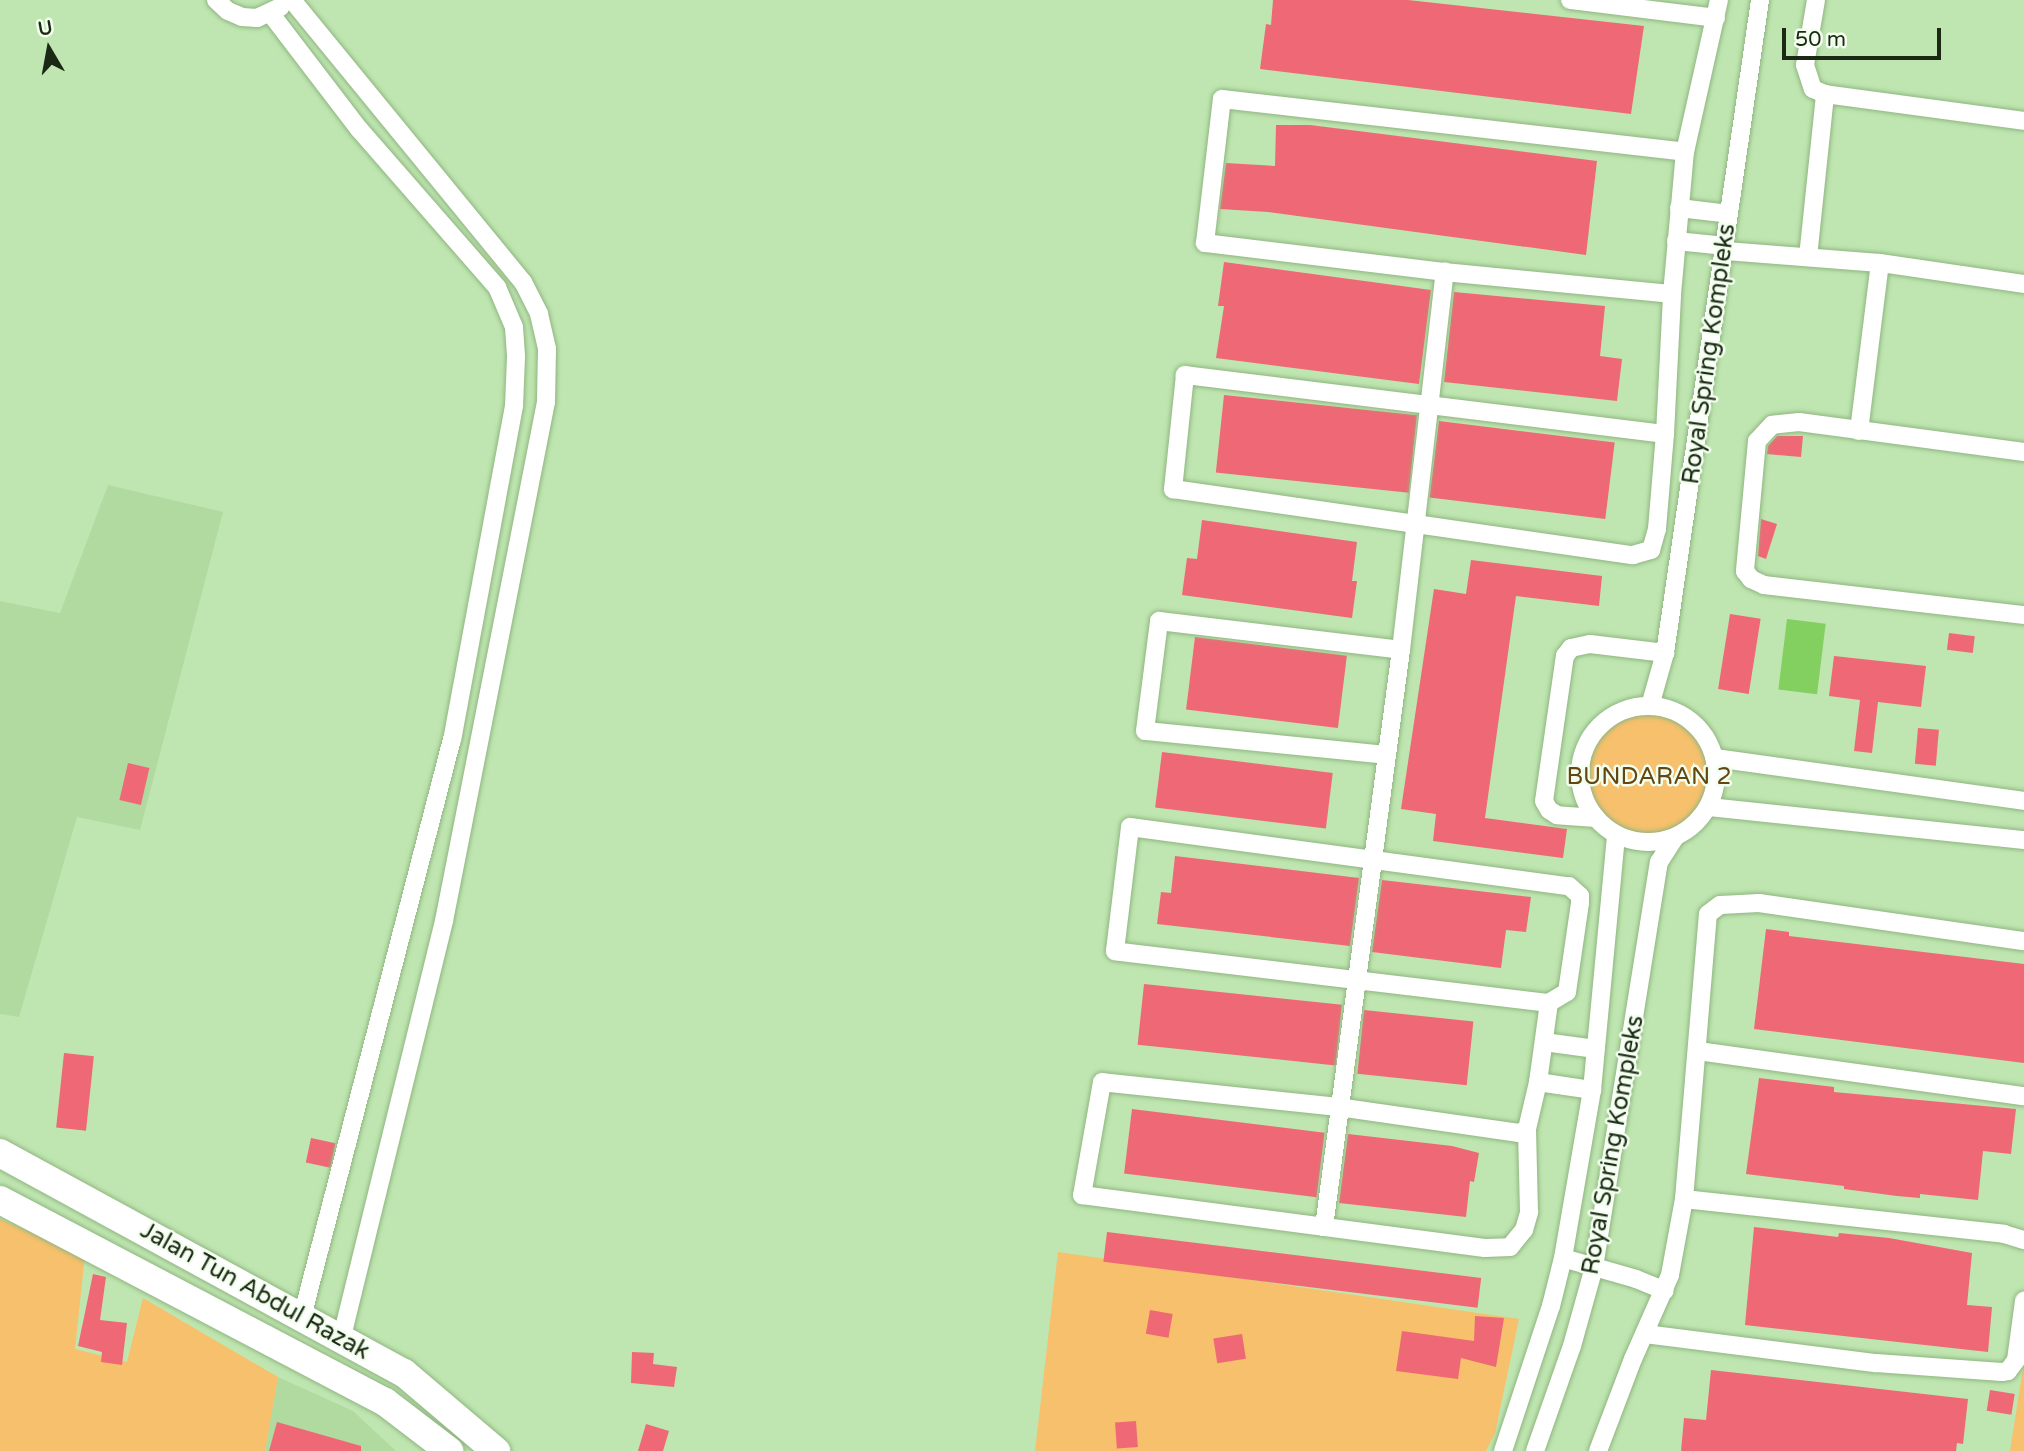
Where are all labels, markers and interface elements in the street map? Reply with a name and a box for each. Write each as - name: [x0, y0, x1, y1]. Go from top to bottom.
- north arrow: [14, 14, 84, 84]
- scale bar: [1786, 14, 1945, 58]
- text: U: [36, 16, 54, 40]
- text: 50 m: [1795, 27, 1846, 52]
- street label: Royal Spring Kompleks: [1676, 222, 1742, 486]
- park label: BUNDARAN 2: [1566, 763, 1732, 791]
- street label: Royal Spring Kompleks: [1576, 1013, 1650, 1277]
- street label: Jalan Tun Abdul Razak: [135, 1216, 375, 1366]

